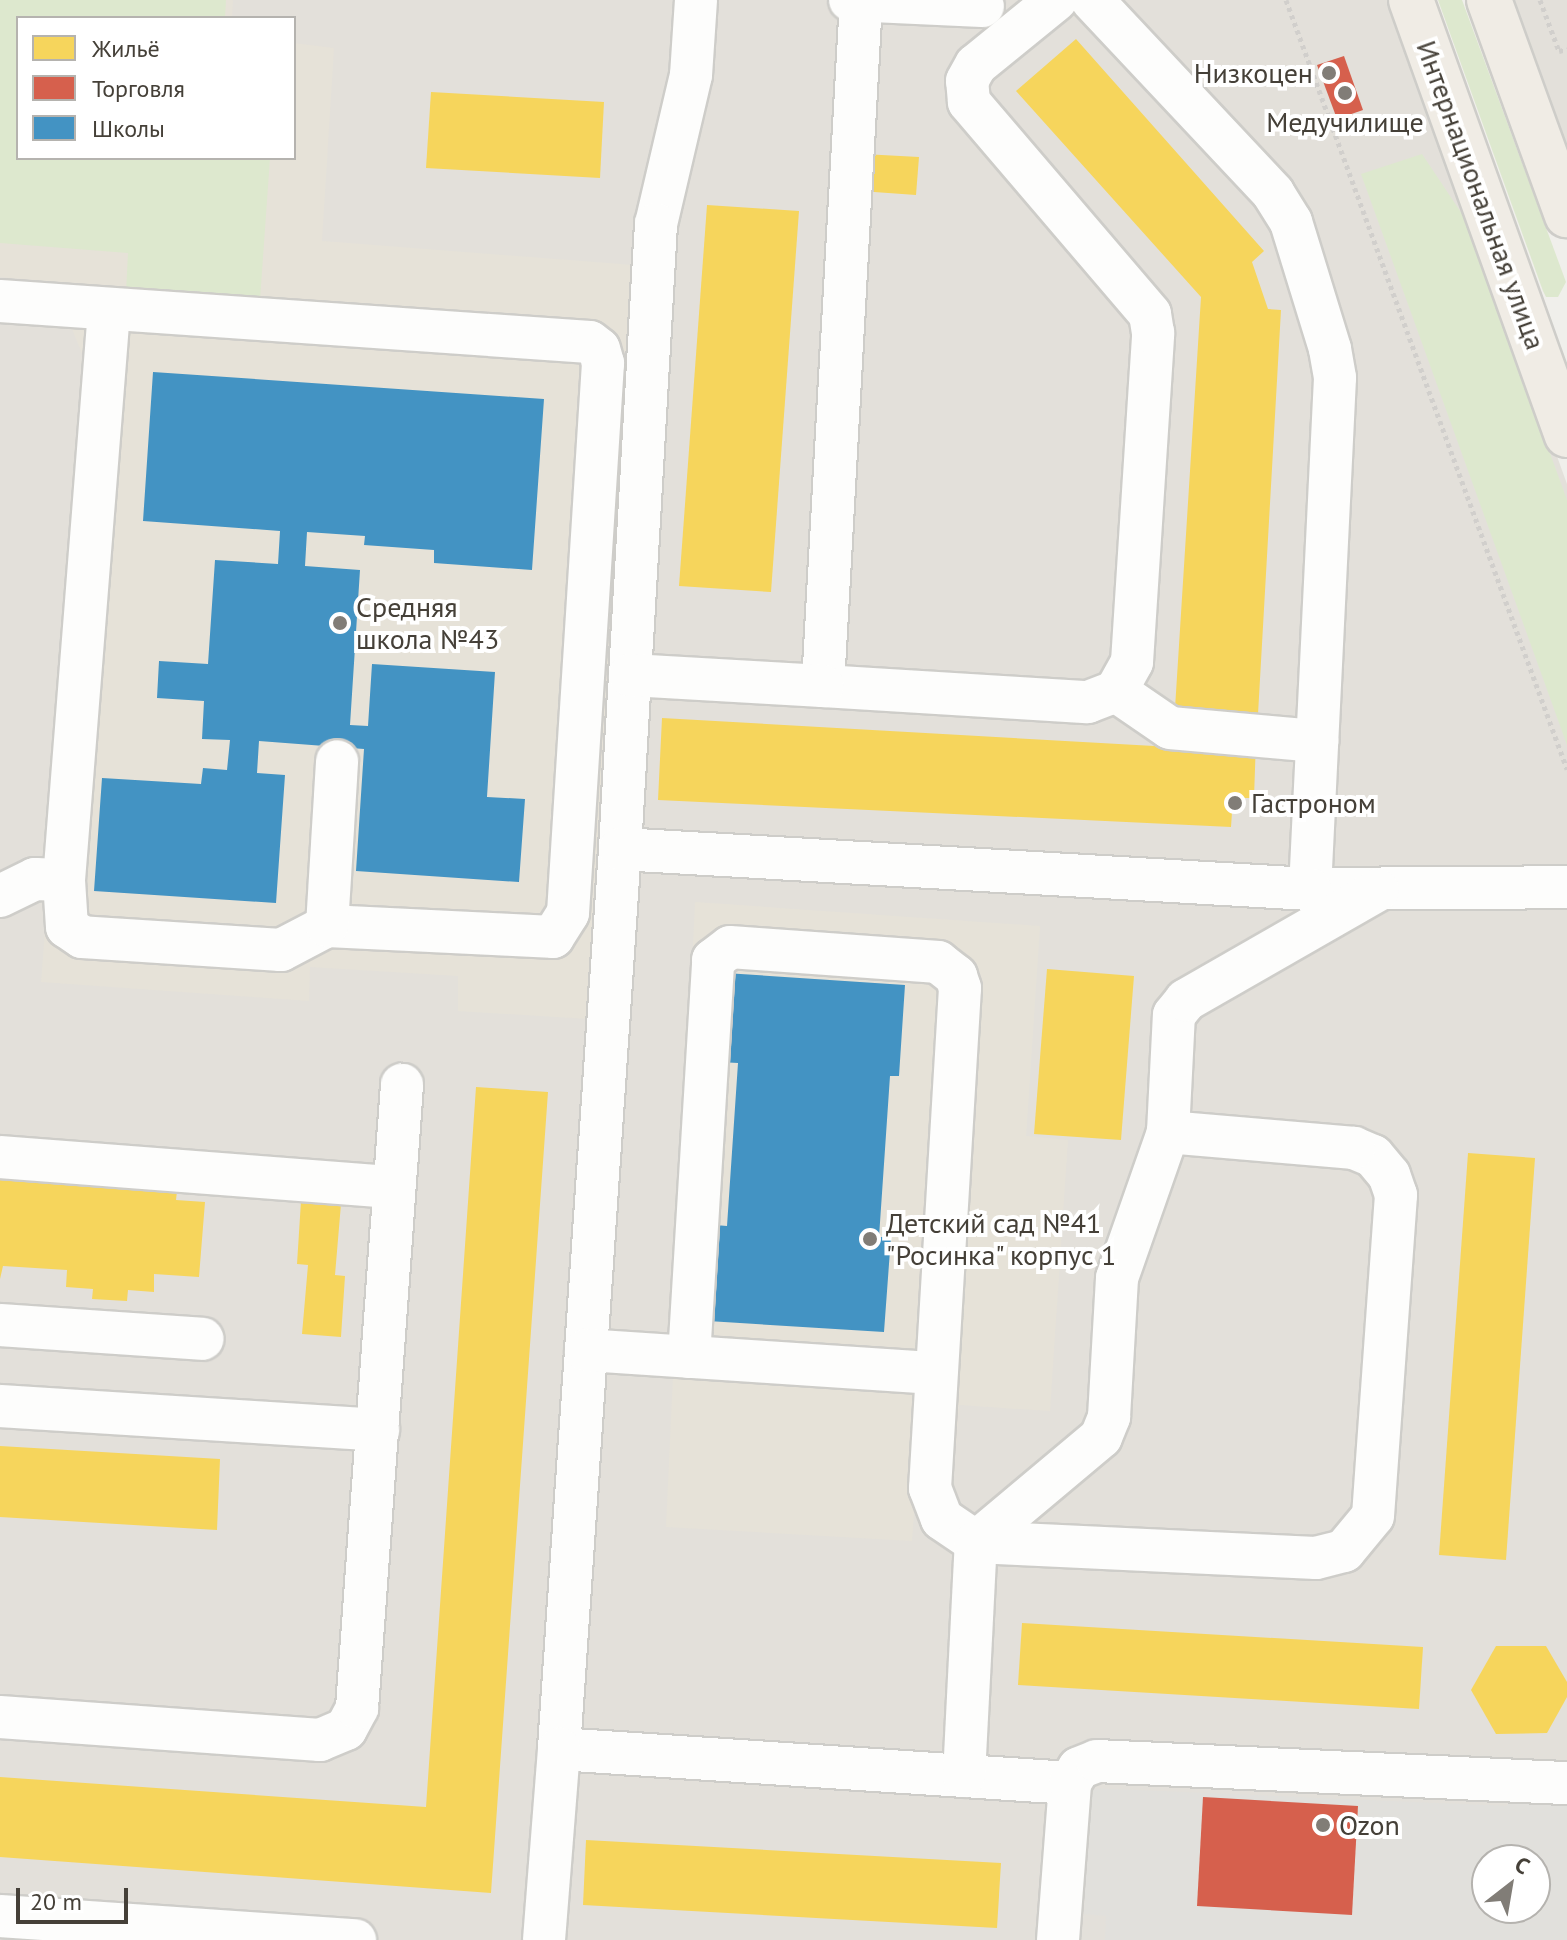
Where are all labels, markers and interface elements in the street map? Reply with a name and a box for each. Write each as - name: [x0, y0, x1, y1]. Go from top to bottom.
- legend: [16, 16, 296, 160]
- text: Жильё: [92, 33, 160, 64]
- street label: Интернациональная улица: [1409, 36, 1553, 354]
- place label: Низкоцен: [1194, 56, 1313, 90]
- marker: Низкоцен: [1320, 64, 1338, 82]
- text: Торговля: [92, 73, 185, 104]
- marker: Медучилище: [1336, 84, 1354, 102]
- place label: Медучилище: [1266, 105, 1424, 139]
- text: Школы: [92, 113, 165, 144]
- place label: Средняя школа №43: [356, 590, 499, 656]
- marker: Средняя школа №43: [331, 614, 349, 632]
- place label: Гастроном: [1251, 786, 1376, 820]
- marker: Гастроном: [1226, 794, 1244, 812]
- place label: Детский сад №41 "Росинка" корпус 1: [886, 1206, 1119, 1272]
- marker: Детский сад №41 "Росинка" корпус 1: [861, 1230, 879, 1248]
- place label: Ozon: [1339, 1808, 1400, 1842]
- marker: Ozon: [1314, 1816, 1332, 1834]
- north arrow: [1471, 1844, 1551, 1924]
- text: С: [1510, 1850, 1535, 1880]
- scale bar: [20, 1872, 132, 1922]
- text: 20 m: [30, 1886, 82, 1917]

